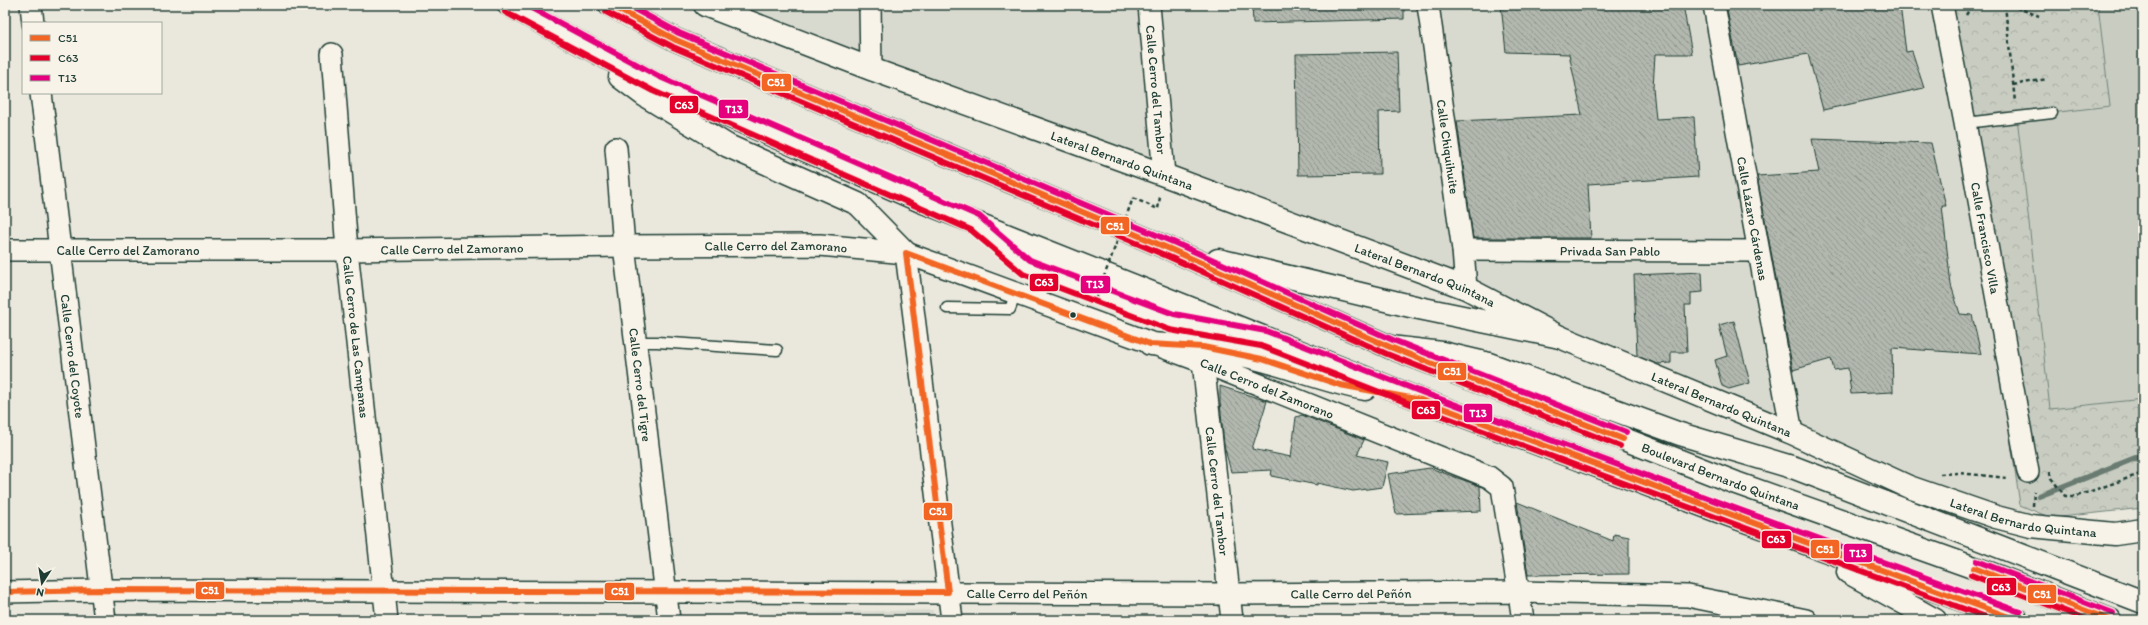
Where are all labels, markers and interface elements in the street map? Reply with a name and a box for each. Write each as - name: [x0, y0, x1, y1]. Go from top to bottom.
- legend: [22, 22, 162, 94]
- street label: Calle Cerro del Tambor: [1143, 25, 1169, 156]
- text: C51: [58, 31, 78, 45]
- text: C63: [58, 51, 79, 65]
- text: T13: [58, 71, 77, 85]
- line badge: C51: [761, 73, 792, 92]
- text: C51: [767, 76, 786, 89]
- line badge: C63: [669, 95, 699, 114]
- street label: Calle Chiquihuite: [1434, 98, 1462, 195]
- text: C63: [675, 99, 693, 112]
- line badge: T13: [718, 99, 749, 119]
- text: T13: [724, 103, 743, 116]
- street label: Lateral Bernardo Quintana: [1049, 128, 1195, 193]
- street label: Calle Lázaro Cárdenas: [1734, 155, 1771, 282]
- street label: Calle Francisco Villa: [1968, 181, 2003, 295]
- line badge: C51: [1100, 216, 1130, 235]
- text: C51: [1106, 220, 1125, 233]
- street label: Calle Cerro del Zamorano: [704, 238, 848, 256]
- street label: Calle Cerro del Zamorano: [380, 240, 524, 258]
- street label: Lateral Bernardo Quintana: [1353, 240, 1498, 310]
- street label: Calle Cerro del Zamorano: [57, 243, 200, 258]
- street label: Privada San Pablo: [1560, 243, 1661, 259]
- street label: Calle Cerro de Las Campanas: [340, 255, 372, 419]
- line badge: C63: [1029, 273, 1059, 292]
- line badge: T13: [1080, 275, 1111, 294]
- text: C63: [1035, 276, 1053, 289]
- text: T13: [1085, 278, 1104, 291]
- street label: Calle Cerro del Coyote: [57, 293, 87, 419]
- unlabelled marker: [1068, 310, 1078, 320]
- street label: Calle Cerro del Tigre: [626, 327, 654, 442]
- street label: Calle Cerro del Zamorano: [1198, 355, 1337, 422]
- line badge: C51: [1437, 362, 1467, 381]
- text: C51: [1443, 365, 1462, 378]
- street label: Lateral Bernardo Quintana: [1649, 369, 1794, 440]
- line badge: C63: [1411, 400, 1441, 420]
- line badge: T13: [1463, 403, 1493, 423]
- text: C63: [1417, 404, 1435, 417]
- text: T13: [1468, 407, 1487, 420]
- street label: Calle Cerro del Tambor: [1202, 426, 1232, 557]
- street label: Boulevard Bernardo Quintana: [1639, 440, 1802, 513]
- street label: Lateral Bernardo Quintana: [1948, 495, 2098, 540]
- line badge: C51: [923, 502, 953, 521]
- text: C51: [929, 505, 948, 518]
- line badge: C63: [1761, 530, 1792, 549]
- text: C63: [1767, 533, 1785, 546]
- line badge: C51: [1810, 539, 1840, 559]
- text: C51: [1816, 543, 1835, 556]
- line badge: T13: [1843, 543, 1873, 563]
- text: T13: [1848, 547, 1867, 560]
- north arrow: [22, 563, 62, 603]
- line badge: C63: [1986, 577, 2017, 596]
- line badge: C51: [195, 581, 225, 600]
- text: C63: [1992, 581, 2010, 594]
- line badge: C51: [604, 582, 635, 601]
- text: C51: [201, 584, 220, 597]
- line badge: C51: [2027, 584, 2057, 604]
- text: N: [35, 585, 45, 599]
- text: C51: [611, 585, 630, 598]
- street label: Calle Cerro del Peñón: [966, 586, 1088, 602]
- street label: Calle Cerro del Peñón: [1290, 586, 1412, 602]
- text: C51: [2033, 588, 2052, 601]

